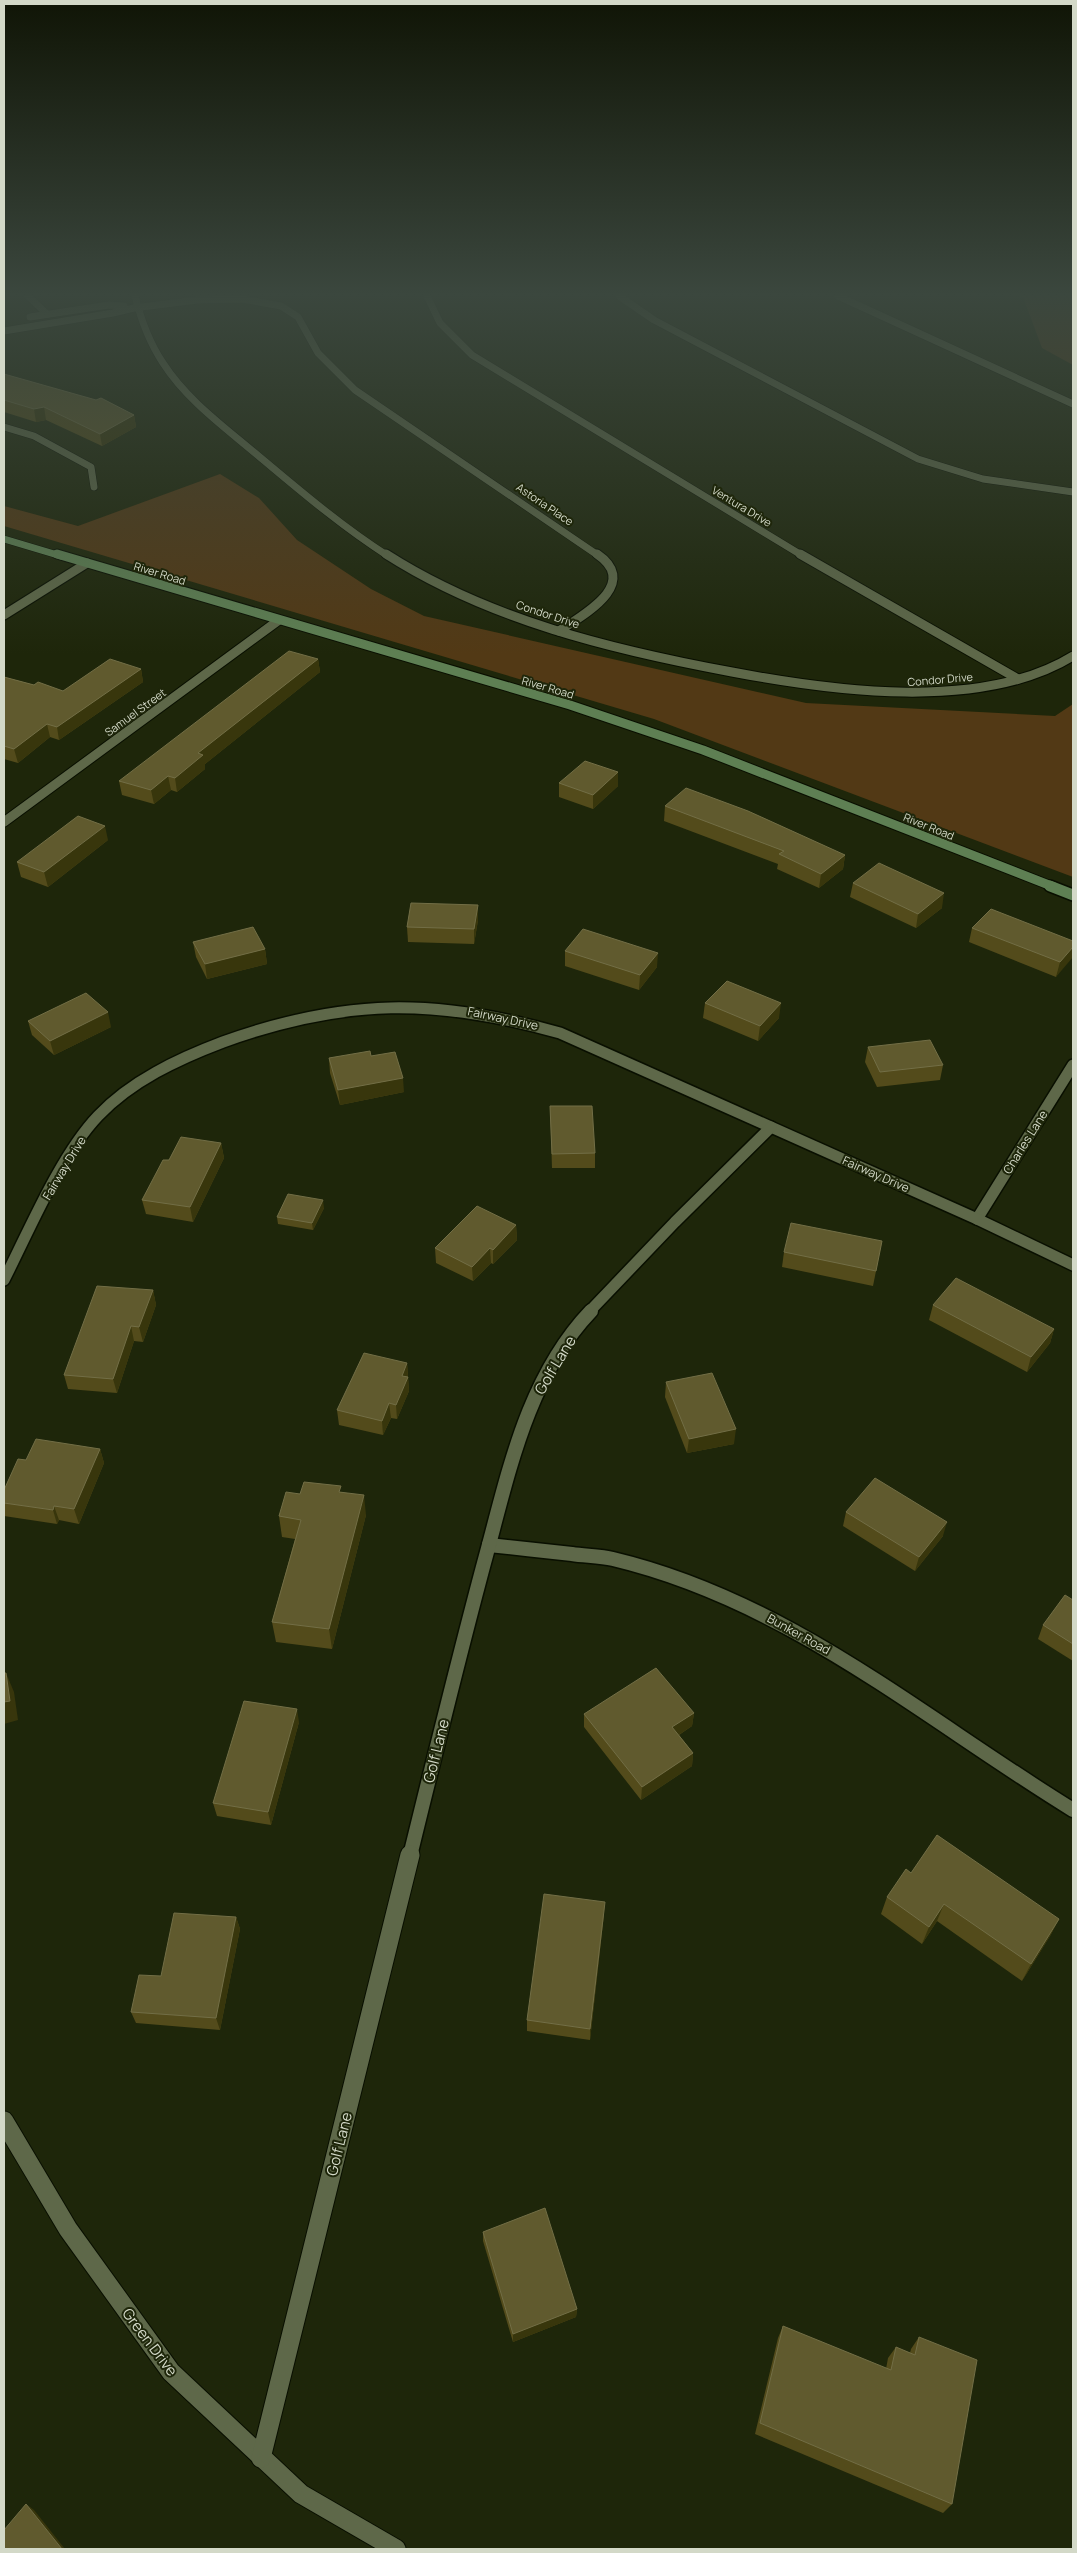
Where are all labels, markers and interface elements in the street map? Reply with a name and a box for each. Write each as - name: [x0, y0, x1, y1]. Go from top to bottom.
- street label: Astoria Place: [513, 479, 577, 529]
- street label: Ventura Drive: [709, 482, 775, 530]
- street label: River Road: [132, 558, 188, 588]
- street label: Condor Drive: [514, 597, 582, 631]
- street label: Condor Drive: [907, 669, 974, 689]
- street label: River Road: [520, 672, 576, 702]
- street label: Samuel Street: [101, 685, 169, 739]
- street label: River Road: [901, 809, 957, 843]
- street label: Fairway Drive: [466, 1002, 540, 1034]
- street label: Charles Lane: [999, 1107, 1051, 1177]
- street label: Fairway Drive: [38, 1133, 90, 1203]
- street label: Fairway Drive: [840, 1152, 912, 1196]
- street label: Golf Lane: [529, 1332, 581, 1398]
- street label: Bunker Road: [764, 1610, 834, 1658]
- street label: Golf Lane: [418, 1717, 454, 1785]
- street label: Golf Lane: [321, 2110, 357, 2178]
- street label: Green Drive: [118, 2304, 183, 2380]

